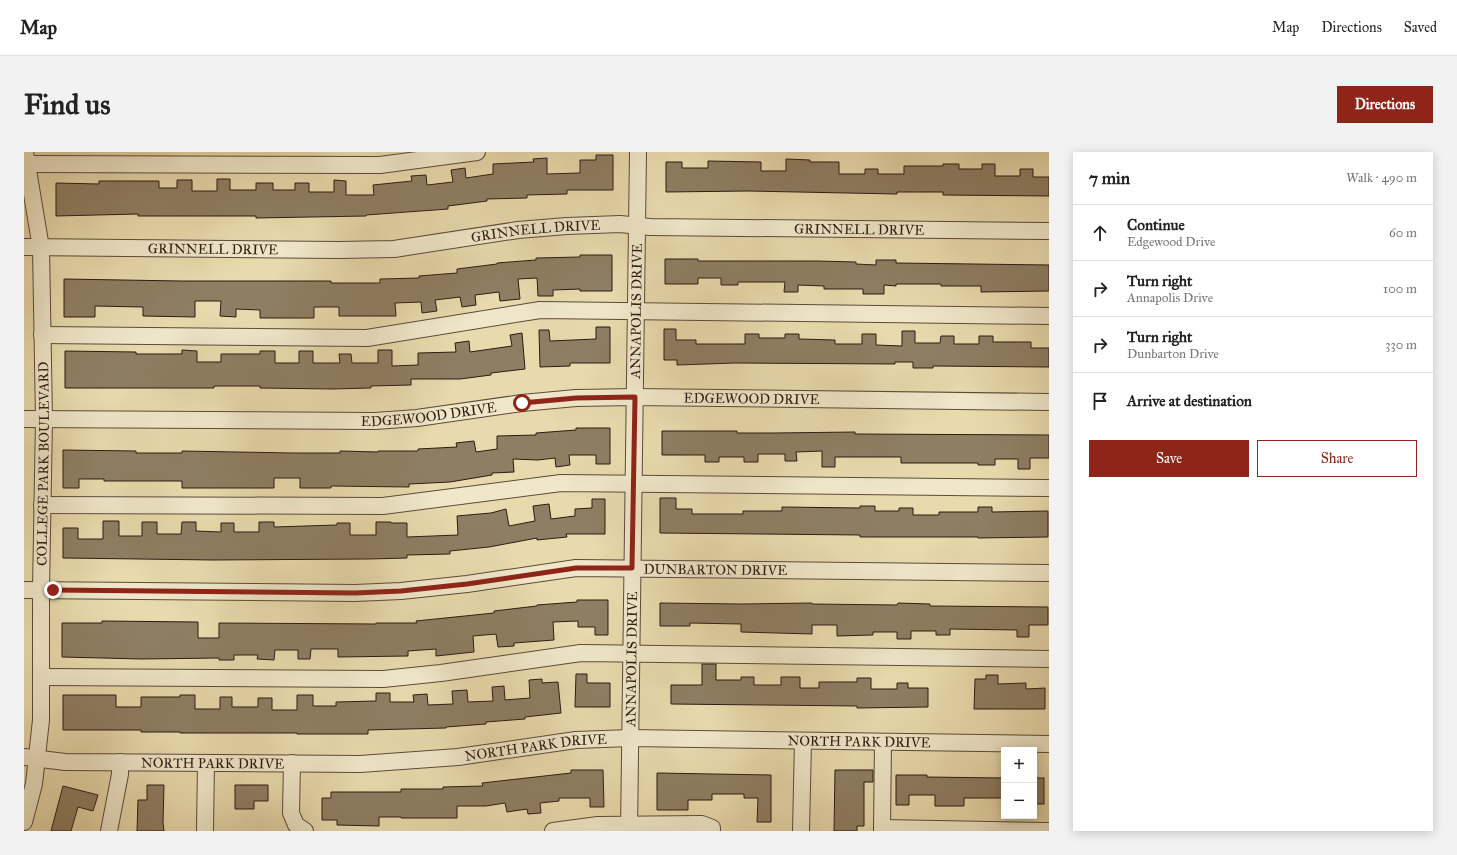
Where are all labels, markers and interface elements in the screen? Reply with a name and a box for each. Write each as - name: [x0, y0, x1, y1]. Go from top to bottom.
- text: Map: [20, 16, 57, 39]
- text: Map: [1272, 19, 1299, 36]
- text: Directions: [1321, 19, 1382, 36]
- text: Saved: [1404, 19, 1437, 36]
- button: Directions: [1337, 86, 1433, 123]
- text: Find us: [24, 87, 110, 122]
- text: 7 min: [1089, 168, 1130, 189]
- text: Walk · 490 m: [1346, 170, 1417, 186]
- street label: GRINNELL DRIVE: [470, 216, 601, 246]
- text: Continue: [1127, 216, 1185, 234]
- street label: GRINNELL DRIVE: [794, 220, 924, 238]
- icon: ahead: [1089, 222, 1111, 244]
- text: 60 m: [1389, 225, 1417, 241]
- text: Edgewood Drive: [1127, 234, 1215, 250]
- street label: GRINNELL DRIVE: [148, 240, 278, 258]
- street label: ANNAPOLIS DRIVE: [626, 243, 645, 380]
- text: Turn right: [1127, 272, 1192, 290]
- icon: right: [1089, 278, 1111, 300]
- text: 100 m: [1383, 281, 1417, 297]
- text: Annapolis Drive: [1127, 290, 1213, 306]
- text: Turn right: [1127, 328, 1192, 346]
- icon: right: [1089, 334, 1111, 356]
- text: 330 m: [1385, 337, 1417, 353]
- text: Dunbarton Drive: [1127, 346, 1219, 362]
- street label: COLLEGE PARK BOULEVARD: [33, 361, 53, 566]
- street label: EDGEWOOD DRIVE: [683, 389, 820, 408]
- icon: arrive: [1089, 390, 1111, 412]
- text: Arrive at destination: [1127, 392, 1252, 410]
- route start: [513, 394, 531, 412]
- street label: EDGEWOOD DRIVE: [361, 398, 497, 430]
- button: Save: [1089, 440, 1249, 477]
- button: Share: [1257, 440, 1417, 477]
- street label: DUNBARTON DRIVE: [643, 560, 787, 579]
- route end: [44, 581, 62, 599]
- street label: ANNAPOLIS DRIVE: [622, 591, 641, 728]
- street label: NORTH PARK DRIVE: [464, 730, 607, 764]
- street label: NORTH PARK DRIVE: [787, 732, 931, 751]
- map controls: [1001, 747, 1037, 819]
- button: +: [1001, 747, 1037, 783]
- street label: NORTH PARK DRIVE: [141, 754, 284, 772]
- button: −: [1001, 783, 1037, 819]

